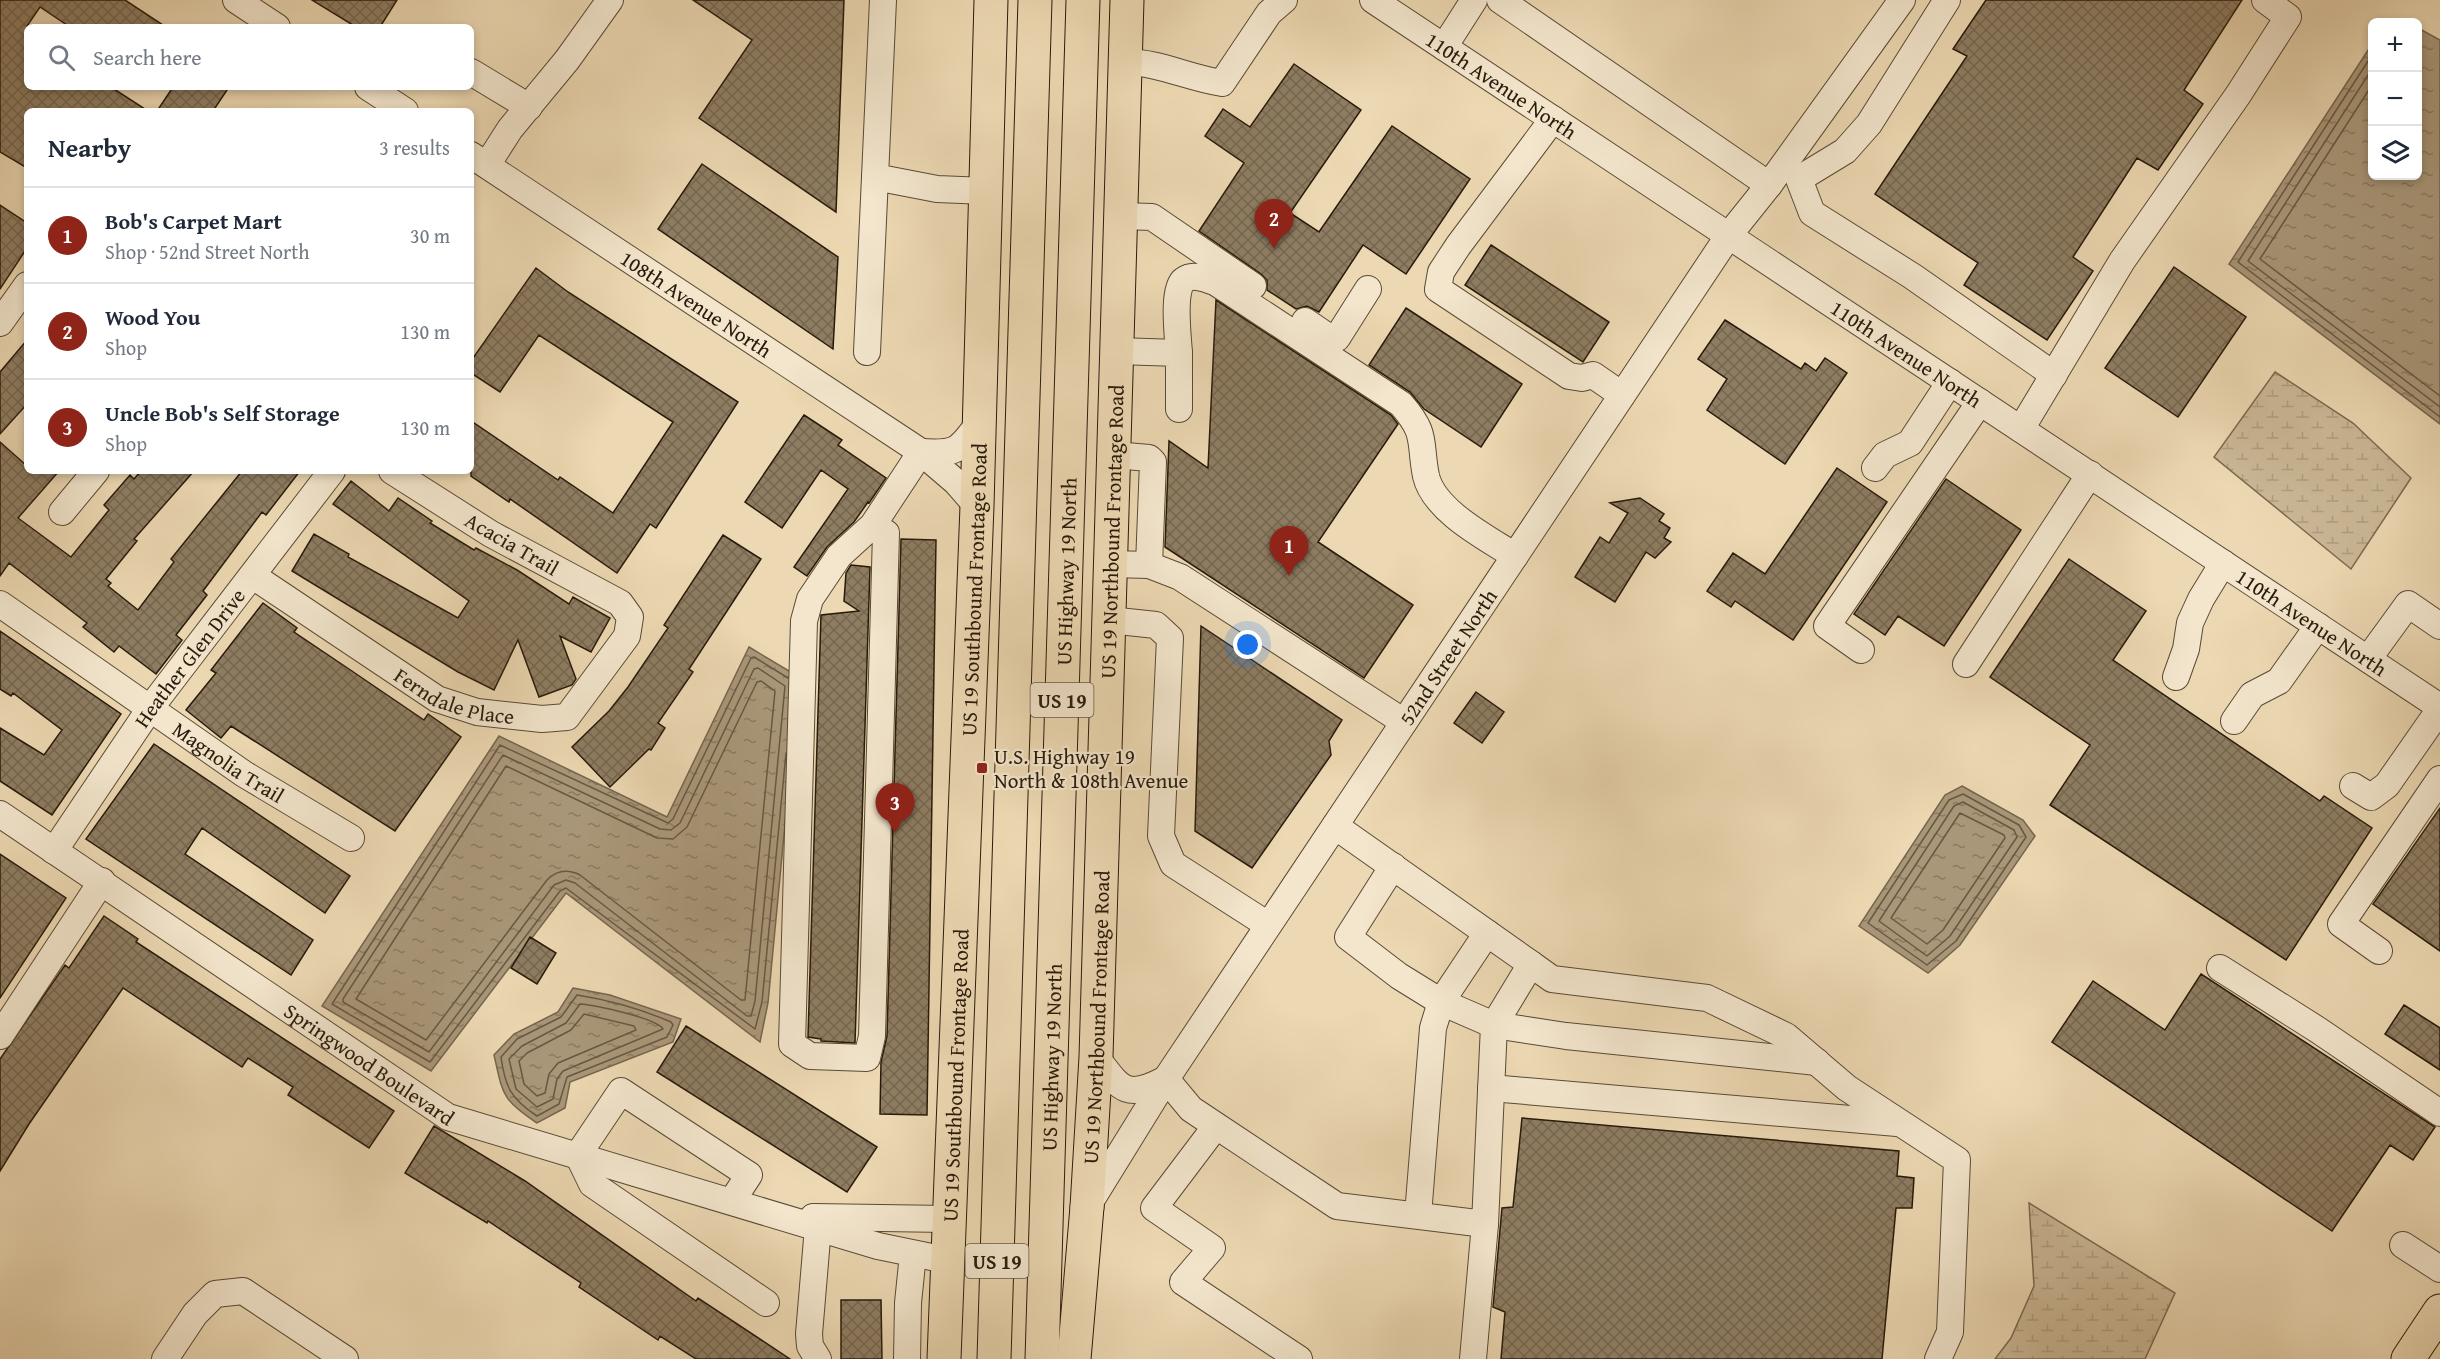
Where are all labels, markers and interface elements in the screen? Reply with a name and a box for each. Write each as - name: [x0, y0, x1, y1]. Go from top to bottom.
- map controls: [2368, 18, 2422, 180]
- button: +: [2368, 18, 2422, 72]
- search box: [24, 24, 474, 90]
- street label: 110th Avenue North: [1420, 24, 1583, 147]
- icon: search: [45, 41, 78, 74]
- text: Search here: [93, 41, 202, 73]
- button: −: [2368, 72, 2422, 126]
- button: layers: [2368, 126, 2422, 180]
- text: Nearby: [48, 128, 131, 167]
- text: 3 results: [379, 133, 450, 162]
- pin: 2: [1254, 200, 1294, 249]
- text: Bob's Carpet Mart: [105, 205, 282, 237]
- text: 1: [62, 221, 73, 250]
- text: 30 m: [410, 221, 450, 250]
- text: Shop · 52nd Street North: [105, 237, 310, 266]
- street label: 108th Avenue North: [614, 242, 778, 365]
- street label: 110th Avenue North: [1825, 292, 1988, 415]
- text: Wood You: [105, 301, 200, 333]
- text: 2: [62, 317, 73, 346]
- text: 130 m: [400, 317, 450, 346]
- text: Shop: [105, 333, 147, 362]
- street label: US 19 Northbound Frontage Road: [1092, 383, 1131, 679]
- text: Uncle Bob's Self Storage: [105, 397, 340, 429]
- text: 3: [62, 413, 73, 442]
- text: 130 m: [400, 413, 450, 442]
- text: Shop: [105, 429, 147, 458]
- street label: US 19 Southbound Frontage Road: [953, 442, 994, 737]
- street label: US Highway 19 North: [1047, 477, 1084, 666]
- street label: Acacia Trail: [459, 505, 565, 583]
- pin: 1: [1270, 526, 1308, 576]
- street label: 110th Avenue North: [2230, 560, 2394, 684]
- street label: Heather Glen Drive: [126, 581, 252, 734]
- street label: 52nd Street North: [1391, 582, 1505, 731]
- your location: [1233, 630, 1262, 659]
- street label: Ferndale Place: [388, 659, 516, 731]
- road number: US 19: [1030, 683, 1094, 717]
- street label: Magnolia Trail: [167, 713, 291, 810]
- place label: U.S. Highway 19 North & 108th Avenue: [994, 741, 1189, 796]
- marker: U.S. Highway 19 North & 108th Avenue: [975, 761, 989, 775]
- pin: 3: [876, 784, 914, 833]
- street label: US 19 Northbound Frontage Road: [1074, 869, 1117, 1165]
- street label: US 19 Southbound Frontage Road: [934, 927, 976, 1222]
- street label: US Highway 19 North: [1033, 963, 1069, 1151]
- street label: Springwood Boulevard: [278, 995, 461, 1133]
- road number: US 19: [966, 1244, 1028, 1278]

